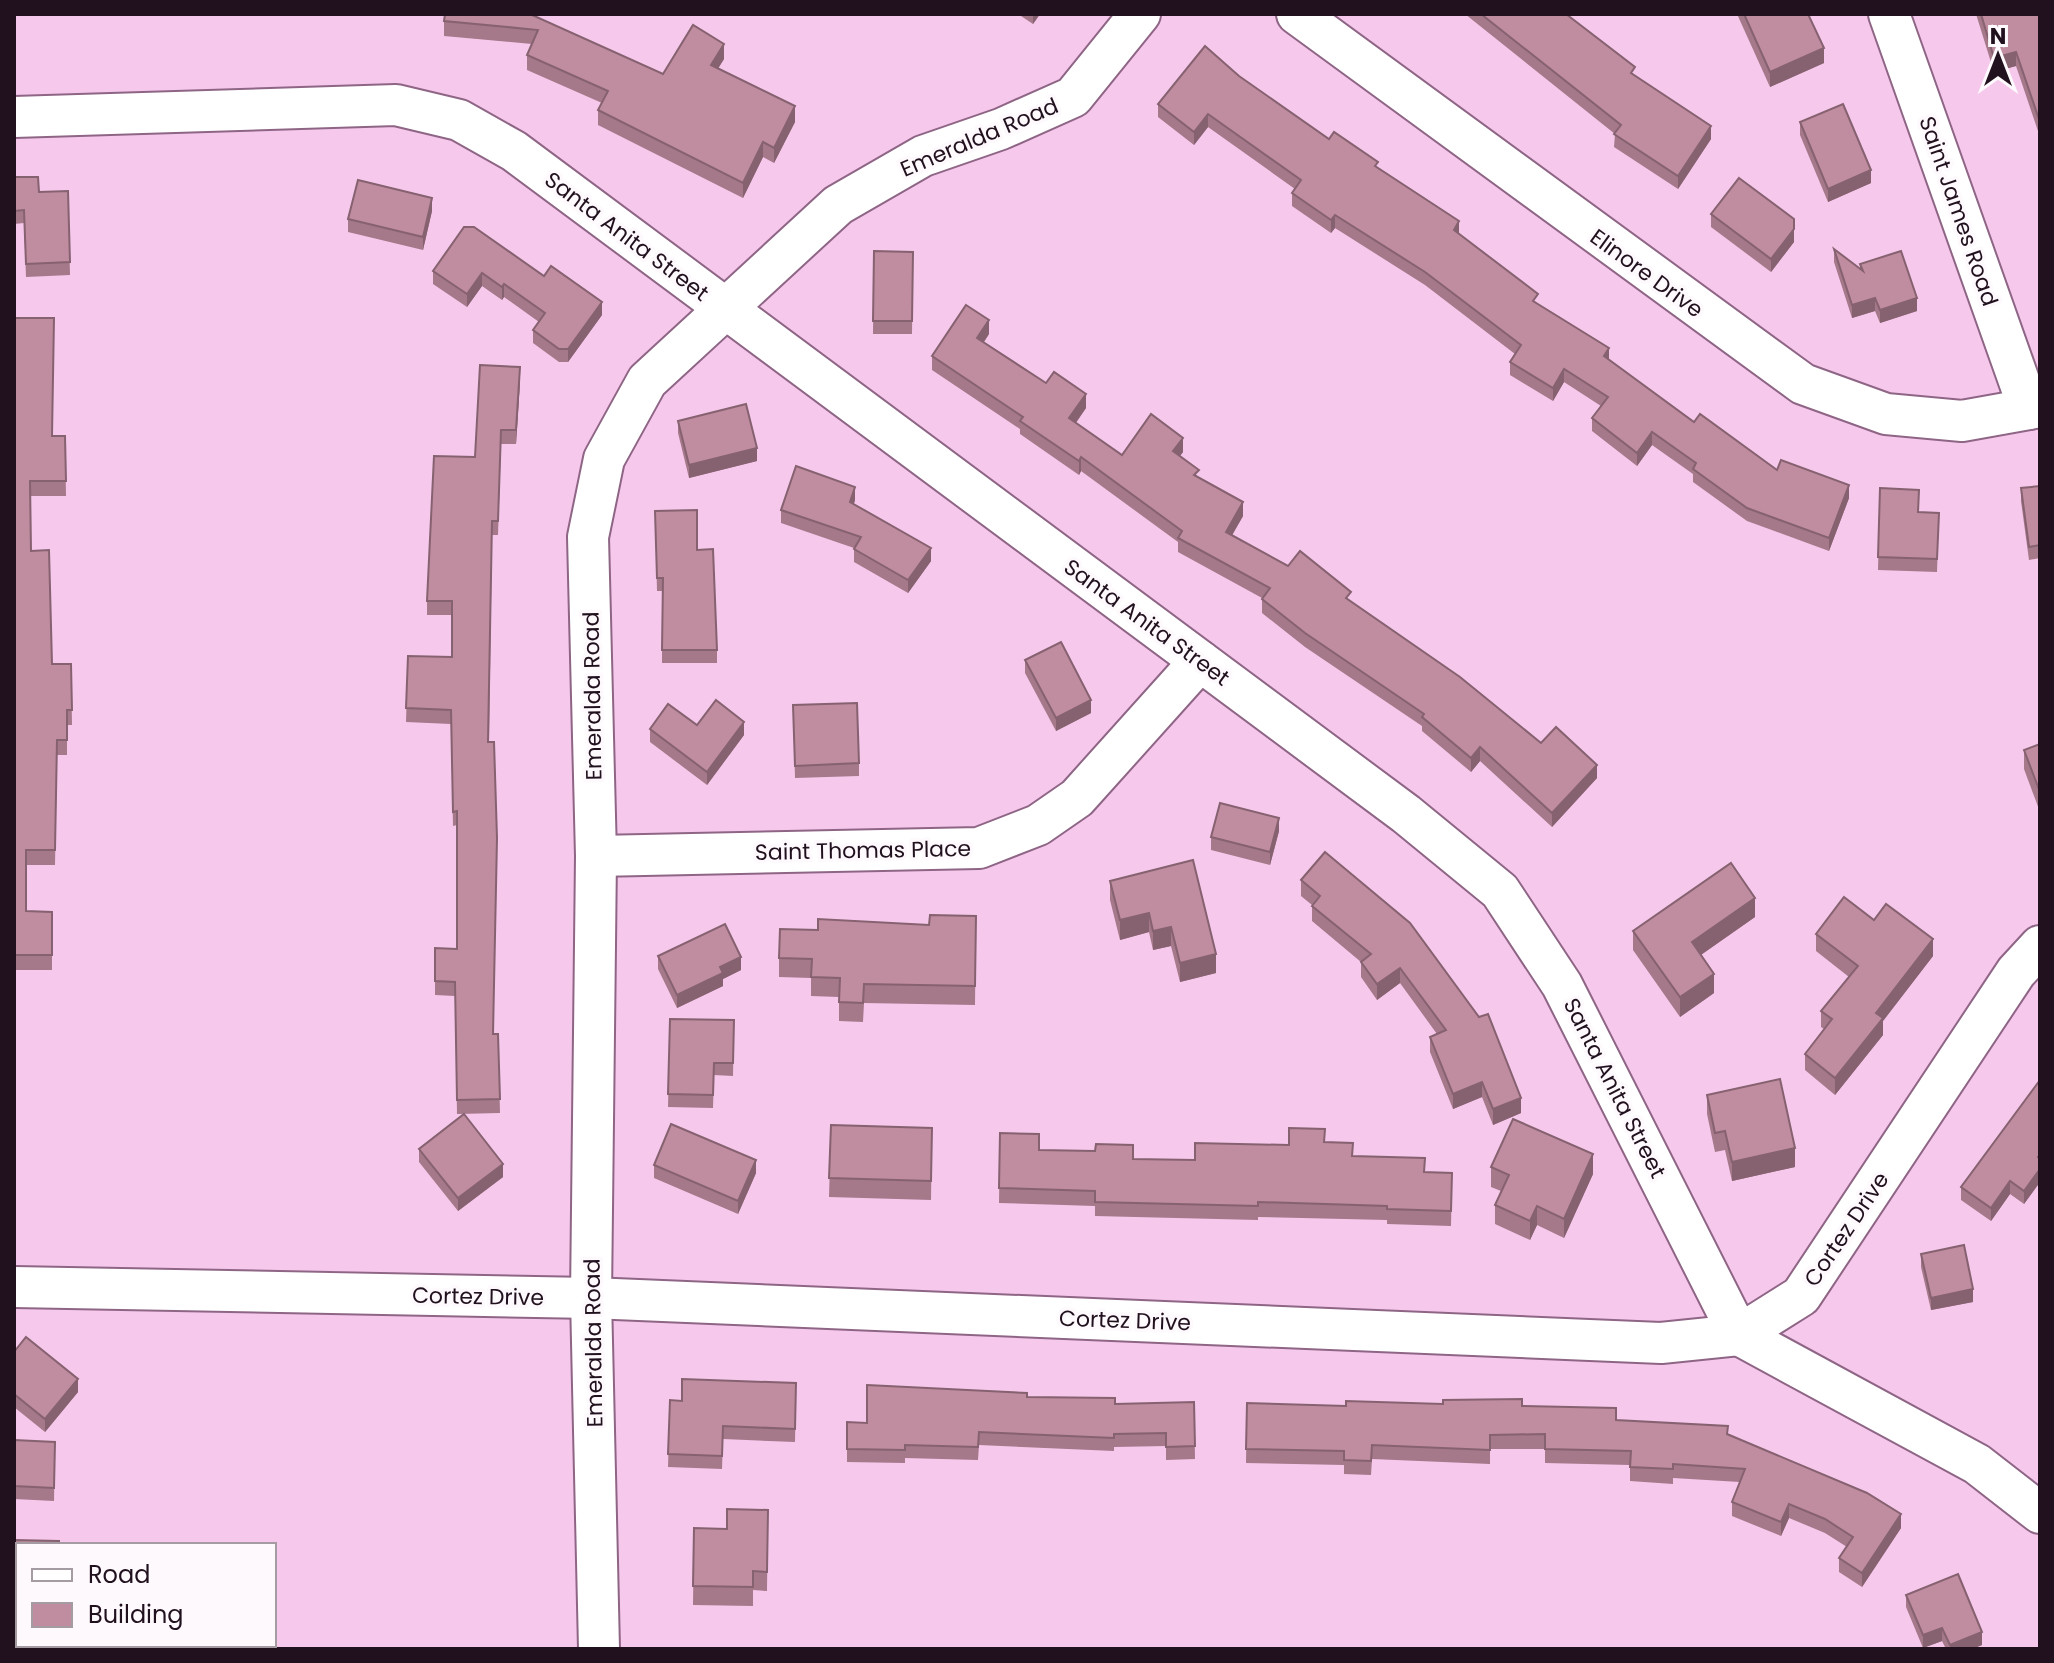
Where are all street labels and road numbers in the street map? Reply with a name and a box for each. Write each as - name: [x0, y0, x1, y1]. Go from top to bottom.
- street label: Emeralda Road: [895, 90, 1063, 185]
- street label: Saint James Road: [1912, 112, 2006, 310]
- street label: Santa Anita Street: [538, 164, 715, 308]
- street label: Elinore Drive: [1584, 222, 1710, 325]
- street label: Santa Anita Street: [1057, 552, 1236, 693]
- street label: Emeralda Road: [576, 611, 609, 781]
- street label: Saint Thomas Place: [755, 833, 971, 868]
- street label: Santa Anita Street: [1556, 993, 1673, 1184]
- street label: Cortez Drive: [1797, 1166, 1896, 1293]
- street label: Emeralda Road: [577, 1258, 610, 1428]
- street label: Cortez Drive: [412, 1280, 544, 1313]
- street label: Cortez Drive: [1058, 1303, 1191, 1338]

